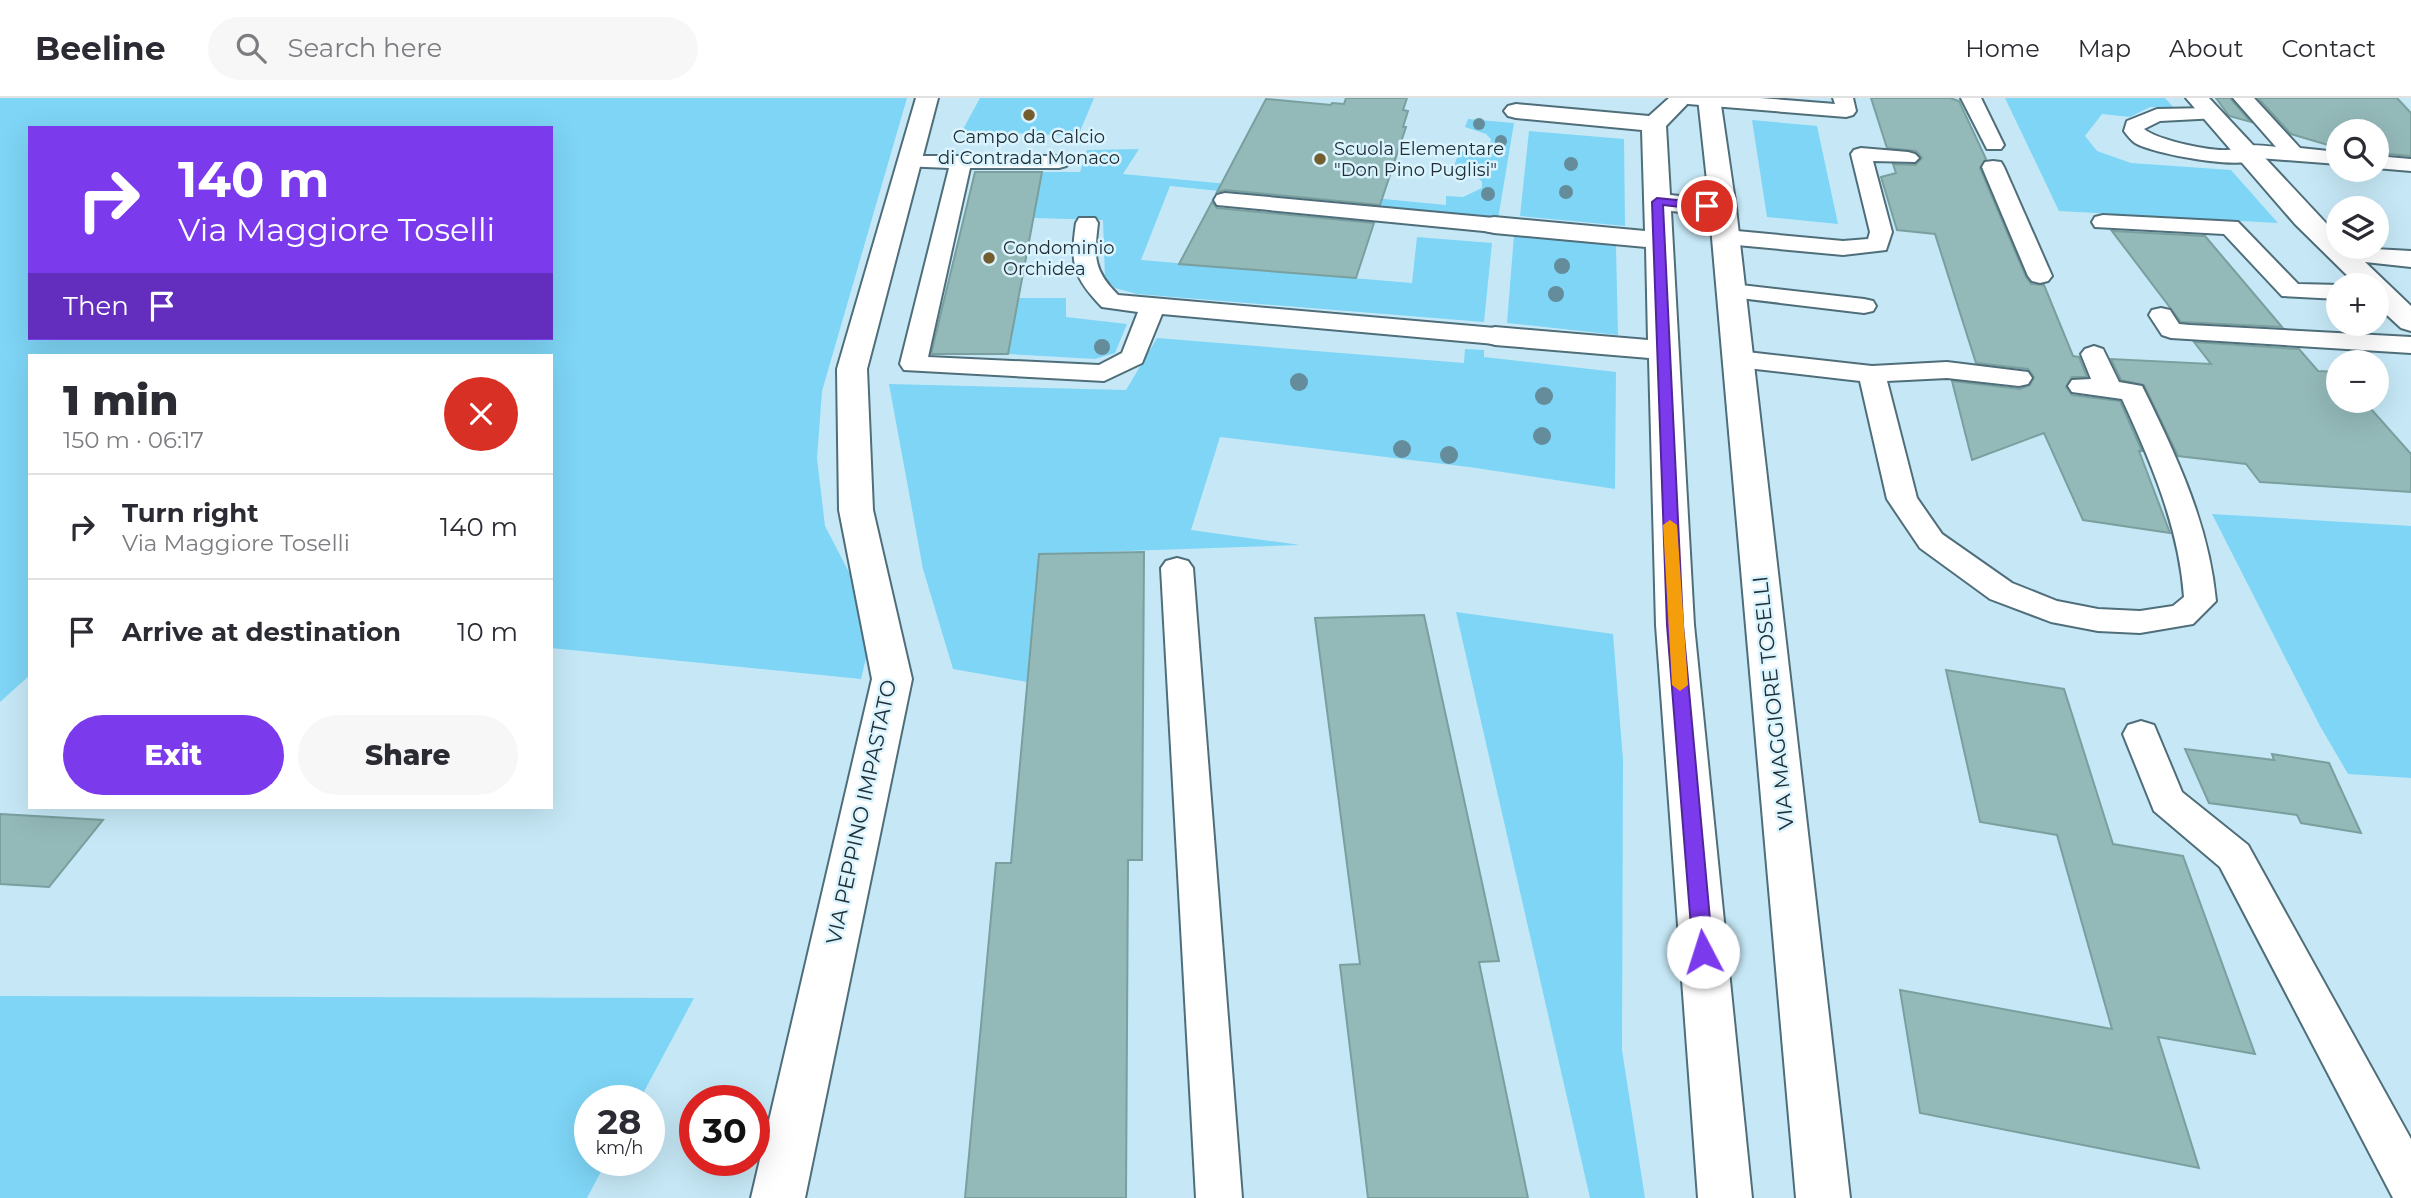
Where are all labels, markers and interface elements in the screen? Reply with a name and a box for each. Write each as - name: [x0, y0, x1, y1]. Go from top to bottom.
- search box: [208, 17, 698, 80]
- text: Beeline: [35, 28, 166, 68]
- icon: search: [232, 29, 270, 67]
- text: Search here: [288, 32, 442, 64]
- text: Home: [1965, 34, 2040, 63]
- text: Map: [2078, 34, 2131, 63]
- text: About: [2169, 34, 2243, 63]
- text: Contact: [2281, 34, 2376, 63]
- marker: Campo da Calcio di Contrada Monaco: [1021, 107, 1037, 123]
- map controls: [2326, 119, 2389, 413]
- button: search: [2326, 119, 2389, 182]
- place label: Campo da Calcio di Contrada Monaco: [938, 126, 1120, 169]
- place label: Scuola Elementare "Don Pino Puglisi": [1334, 138, 1504, 181]
- text: 140 m: [178, 150, 330, 209]
- marker: Scuola Elementare "Don Pino Puglisi": [1312, 151, 1328, 167]
- icon: right: [63, 154, 154, 245]
- pin: [1677, 176, 1737, 236]
- icon: arrive: [1688, 187, 1726, 225]
- button: layers: [2326, 196, 2389, 259]
- text: Via Maggiore Toselli: [178, 210, 495, 249]
- place label: Condominio Orchidea: [1003, 237, 1115, 280]
- marker: Condominio Orchidea: [981, 250, 997, 266]
- button: +: [2326, 273, 2389, 336]
- icon: arrive: [143, 287, 181, 325]
- text: Then: [63, 290, 129, 322]
- button: −: [2326, 350, 2389, 413]
- text: 1 min: [63, 374, 179, 426]
- button: close: [444, 377, 518, 451]
- text: 150 m · 06:17: [63, 426, 204, 454]
- text: Turn right: [122, 497, 258, 529]
- icon: right: [63, 508, 101, 546]
- text: 140 m: [440, 511, 518, 543]
- text: Via Maggiore Toselli: [122, 529, 350, 557]
- street label: VIA MAGGIORE TOSELLI: [1747, 575, 1799, 831]
- icon: arrive: [63, 613, 101, 651]
- text: Arrive at destination: [122, 616, 401, 648]
- text: 10 m: [457, 616, 518, 648]
- street label: VIA PEPPINO IMPASTATO: [821, 677, 901, 947]
- button: Exit: [63, 715, 284, 795]
- button: Share: [298, 715, 518, 795]
- position arrow: [1666, 915, 1740, 989]
- speed limit sign: 30: [679, 1085, 770, 1176]
- text: 28: [598, 1100, 641, 1143]
- text: km/h: [595, 1137, 644, 1159]

